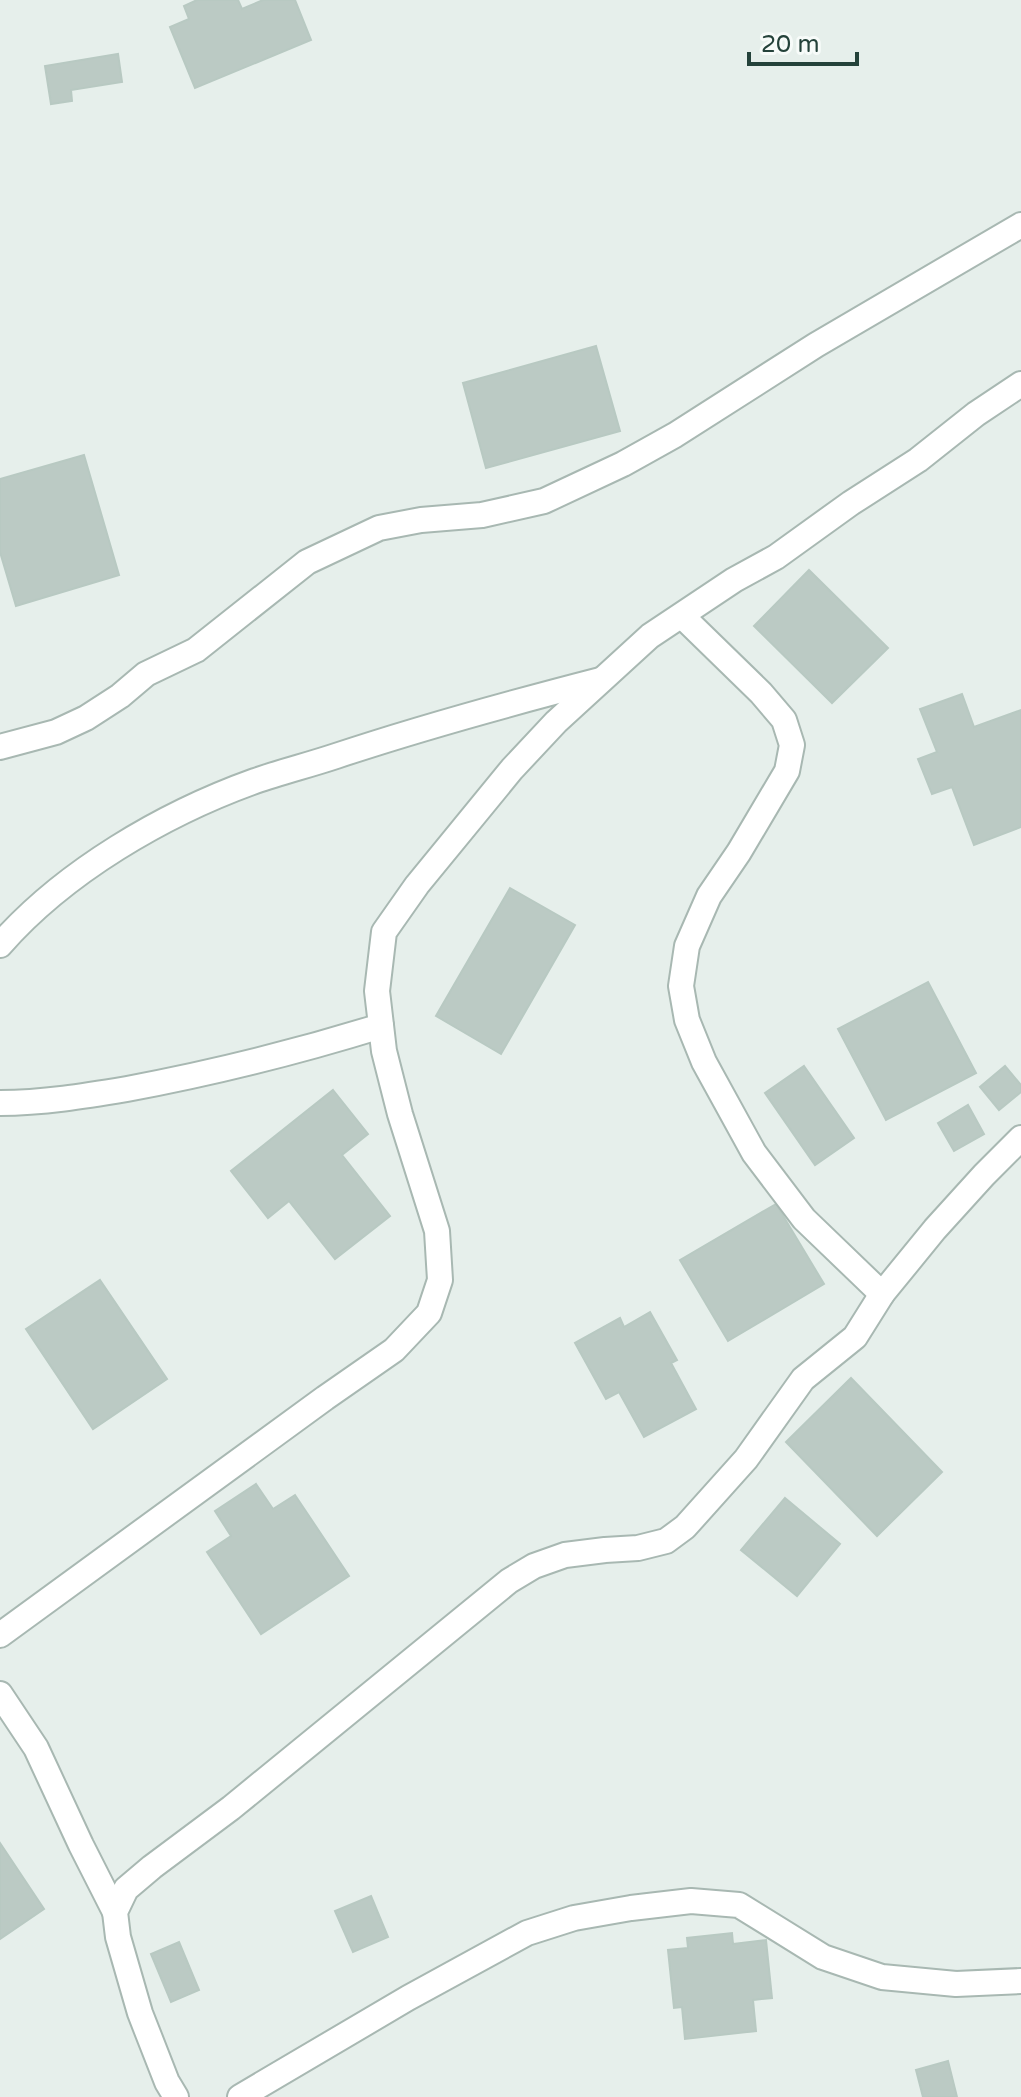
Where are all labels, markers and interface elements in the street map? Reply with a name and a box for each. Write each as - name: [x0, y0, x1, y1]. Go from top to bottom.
- scale bar: [749, 16, 857, 66]
- text: 20 m: [761, 30, 819, 59]

